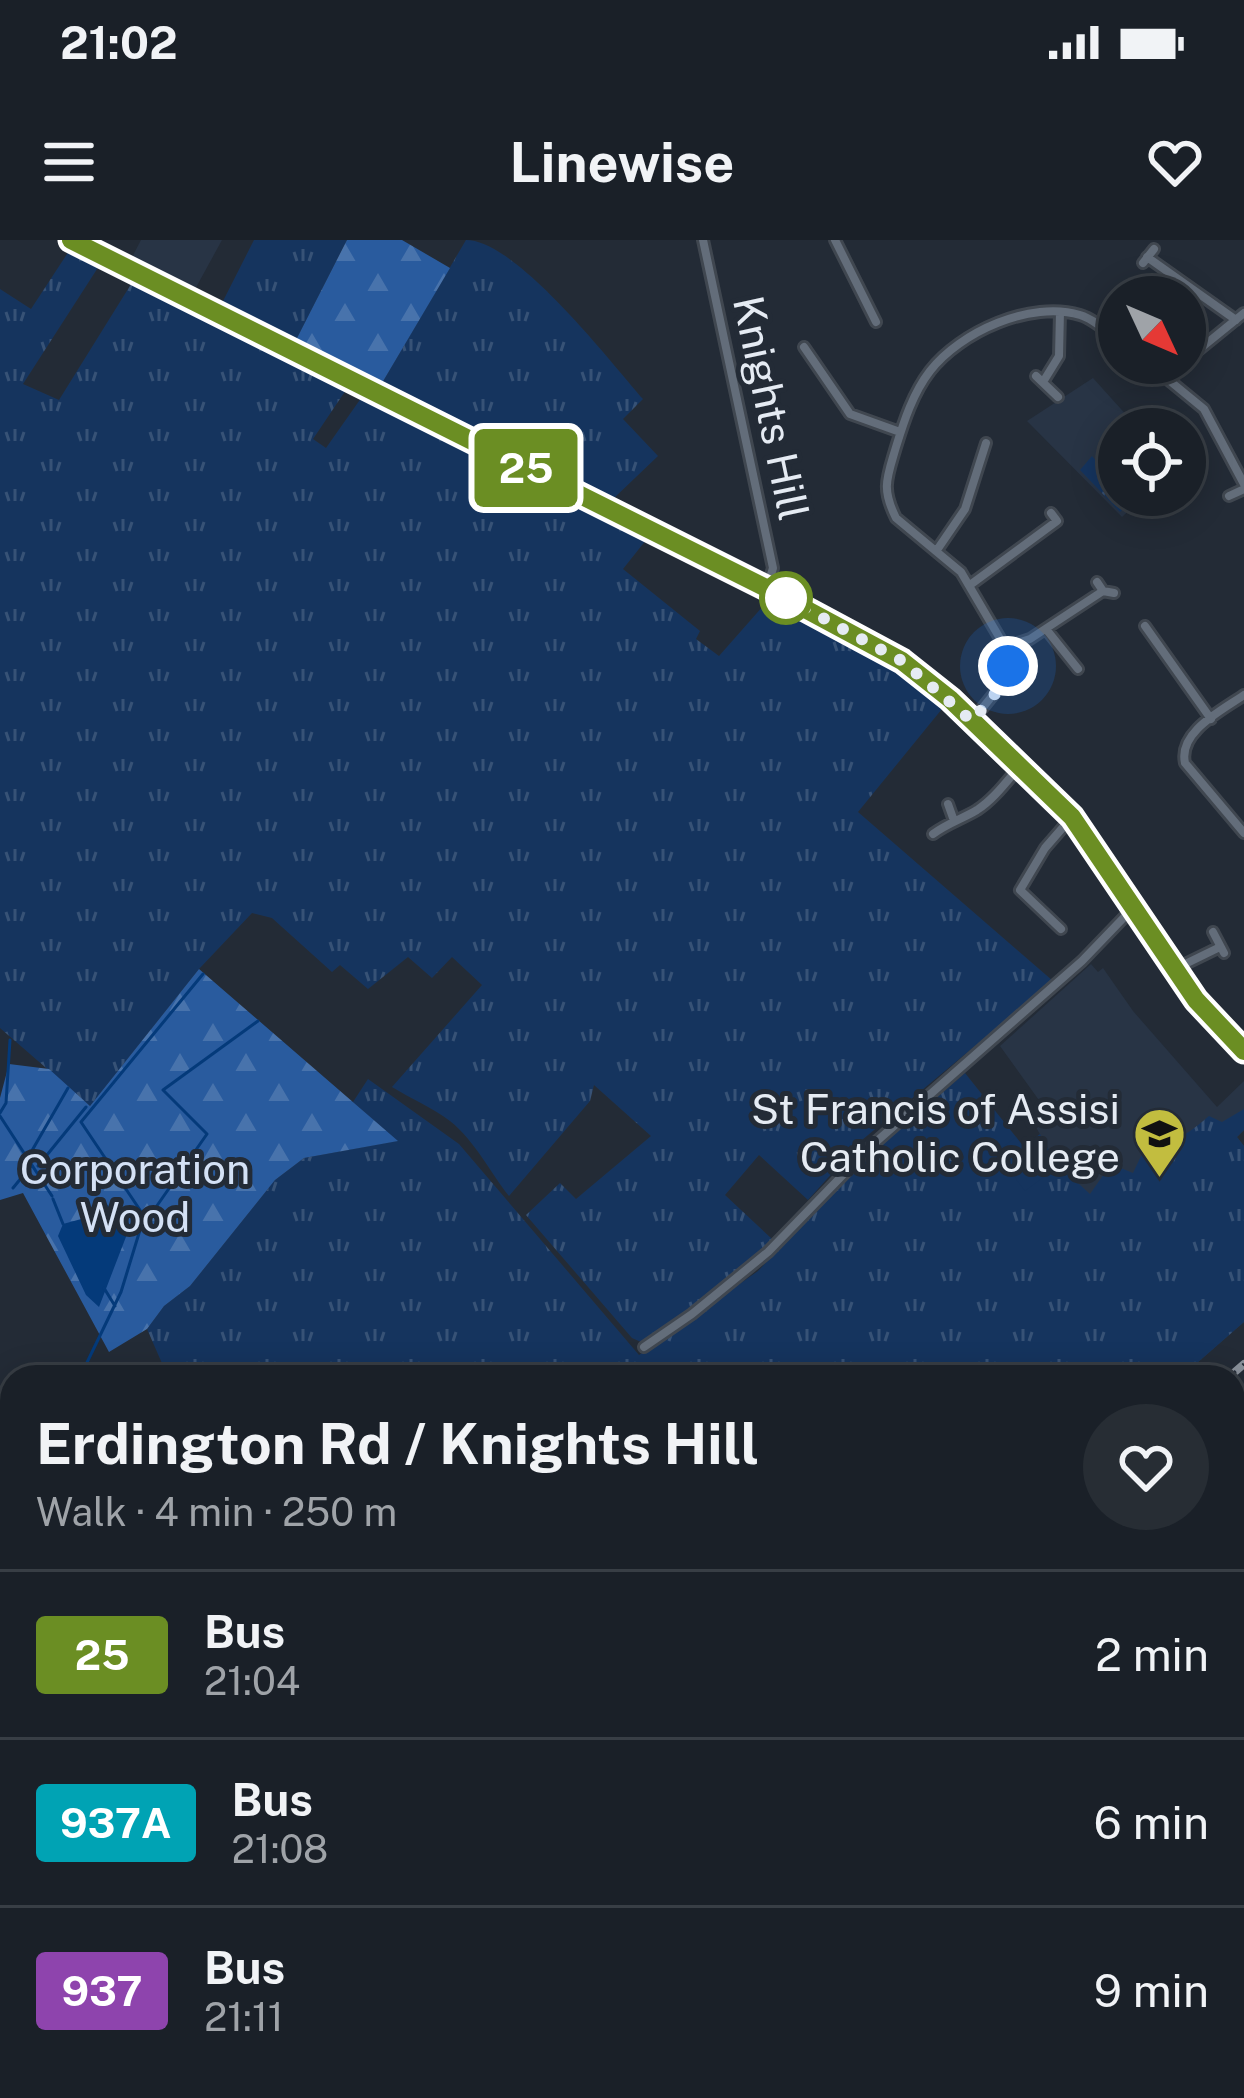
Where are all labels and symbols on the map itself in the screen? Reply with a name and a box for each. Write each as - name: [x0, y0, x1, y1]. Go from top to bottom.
- north arrow: [1098, 276, 1206, 384]
- street label: Knights Hill: [724, 291, 819, 524]
- line badge: 25: [472, 429, 580, 507]
- unlabelled marker: [761, 573, 811, 623]
- your location: [978, 636, 1038, 696]
- place label: St Francis of Assisi Catholic College: [751, 1084, 1120, 1181]
- school or university icon: St Francis of Assisi Catholic College: [1131, 1105, 1187, 1179]
- park label: Corporation Wood: [20, 1144, 250, 1241]

